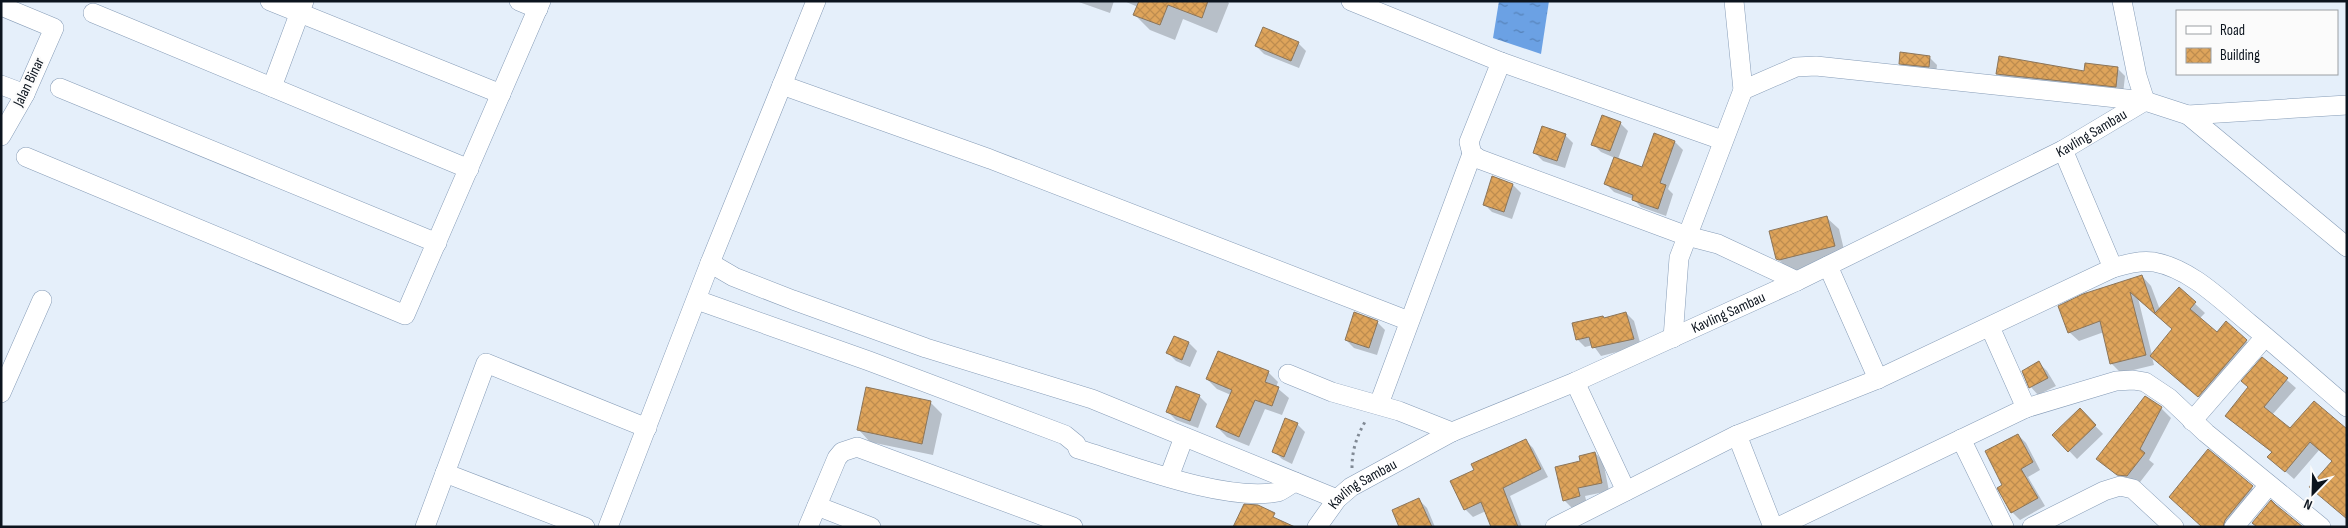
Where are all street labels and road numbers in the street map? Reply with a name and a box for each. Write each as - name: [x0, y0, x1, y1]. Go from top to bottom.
- street label: Jalan Binar: [9, 54, 49, 111]
- street label: Kavling Sambau: [2053, 105, 2130, 161]
- street label: Kavling Sambau: [1688, 287, 1768, 337]
- street label: Kavling Sambau: [1323, 454, 1400, 513]

